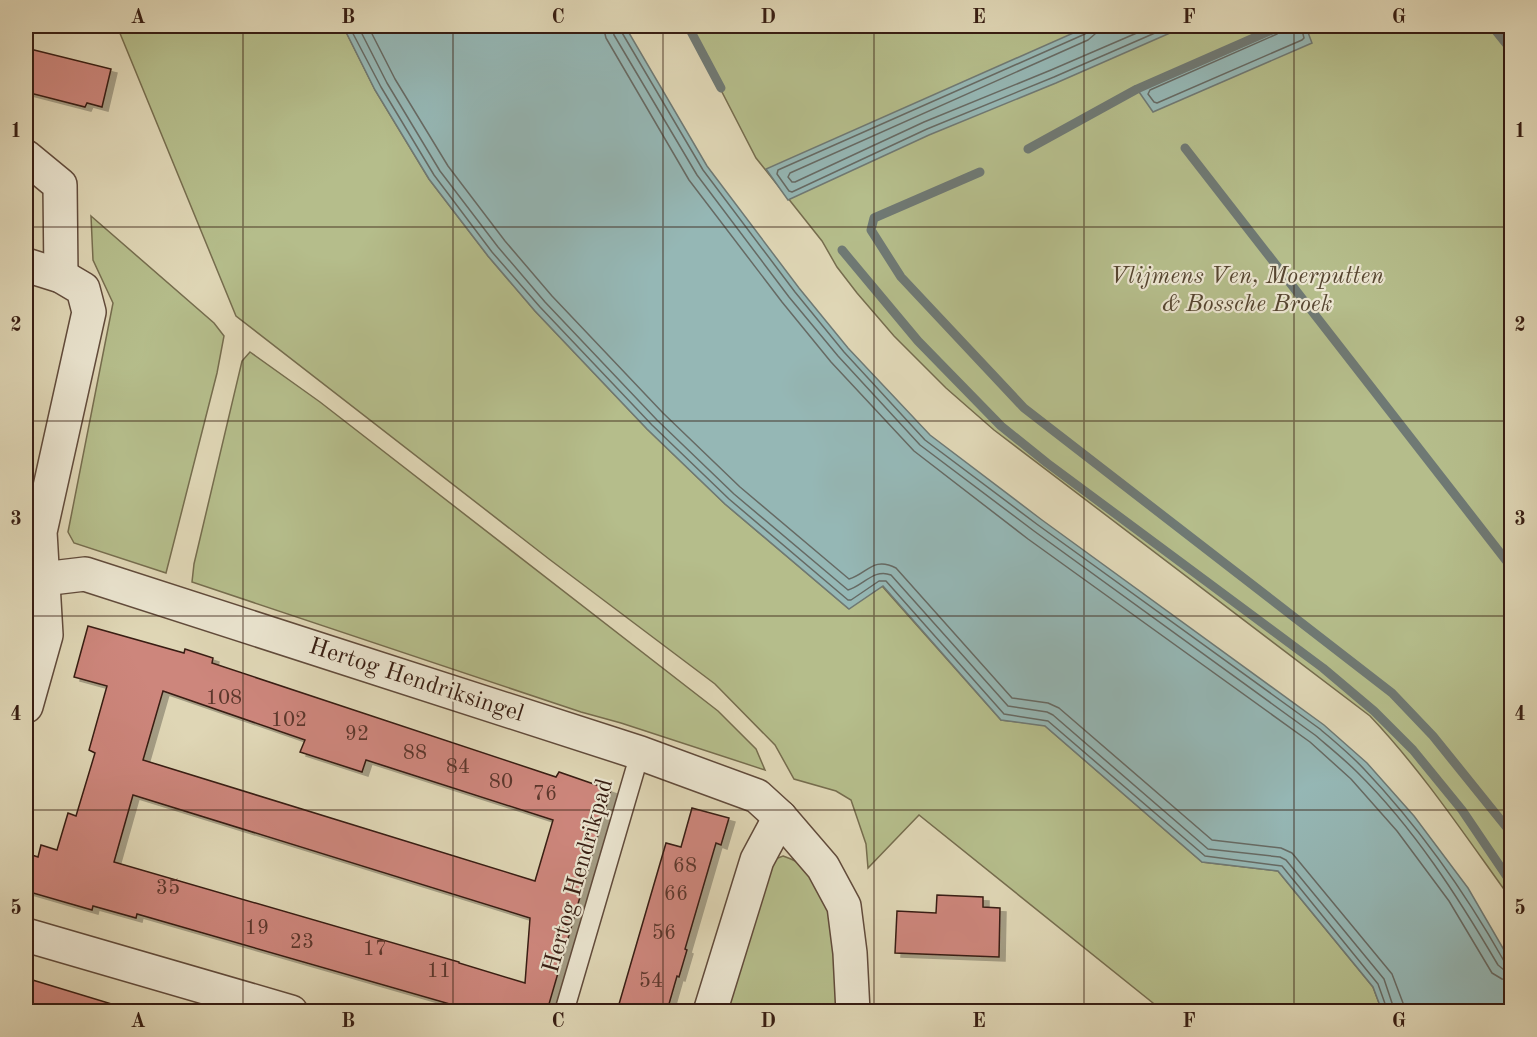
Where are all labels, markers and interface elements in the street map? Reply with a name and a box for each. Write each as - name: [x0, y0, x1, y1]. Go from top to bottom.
- text: A: [130, 8, 146, 28]
- text: B: [341, 8, 355, 28]
- text: C: [551, 8, 565, 28]
- text: D: [760, 8, 776, 28]
- text: E: [972, 8, 986, 28]
- text: F: [1182, 8, 1196, 28]
- text: G: [1392, 8, 1406, 28]
- text: 1: [10, 122, 22, 142]
- text: 1: [1514, 122, 1526, 142]
- park label: Vlijmens Ven, Moerputten & Bossche Broek: [1110, 265, 1384, 317]
- text: 2: [10, 316, 22, 336]
- text: 2: [1514, 316, 1526, 336]
- text: 3: [10, 510, 22, 530]
- text: 3: [1514, 510, 1526, 530]
- street label: Hertog Hendriksingel: [306, 635, 526, 727]
- house number: 108: [206, 688, 242, 709]
- text: 4: [10, 705, 22, 725]
- text: 4: [1514, 705, 1526, 725]
- house number: 102: [271, 710, 307, 731]
- house number: 92: [345, 724, 369, 745]
- house number: 88: [403, 743, 427, 764]
- house number: 84: [446, 757, 470, 778]
- house number: 80: [489, 772, 513, 793]
- street label: Hertog Hendrikpad: [540, 776, 618, 976]
- house number: 76: [533, 784, 557, 805]
- house number: 68: [673, 856, 697, 877]
- house number: 35: [156, 878, 180, 899]
- house number: 66: [664, 884, 688, 905]
- text: 5: [10, 898, 22, 919]
- text: 5: [1514, 898, 1526, 919]
- house number: 19: [245, 918, 269, 939]
- house number: 56: [652, 923, 676, 944]
- house number: 23: [290, 932, 314, 953]
- house number: 17: [363, 939, 387, 960]
- house number: 11: [427, 961, 451, 982]
- house number: 54: [639, 971, 663, 992]
- text: A: [130, 1012, 146, 1032]
- text: B: [341, 1012, 355, 1032]
- text: C: [551, 1012, 565, 1032]
- text: D: [760, 1012, 776, 1032]
- text: E: [972, 1012, 986, 1032]
- text: F: [1182, 1012, 1196, 1032]
- text: G: [1392, 1012, 1406, 1032]

